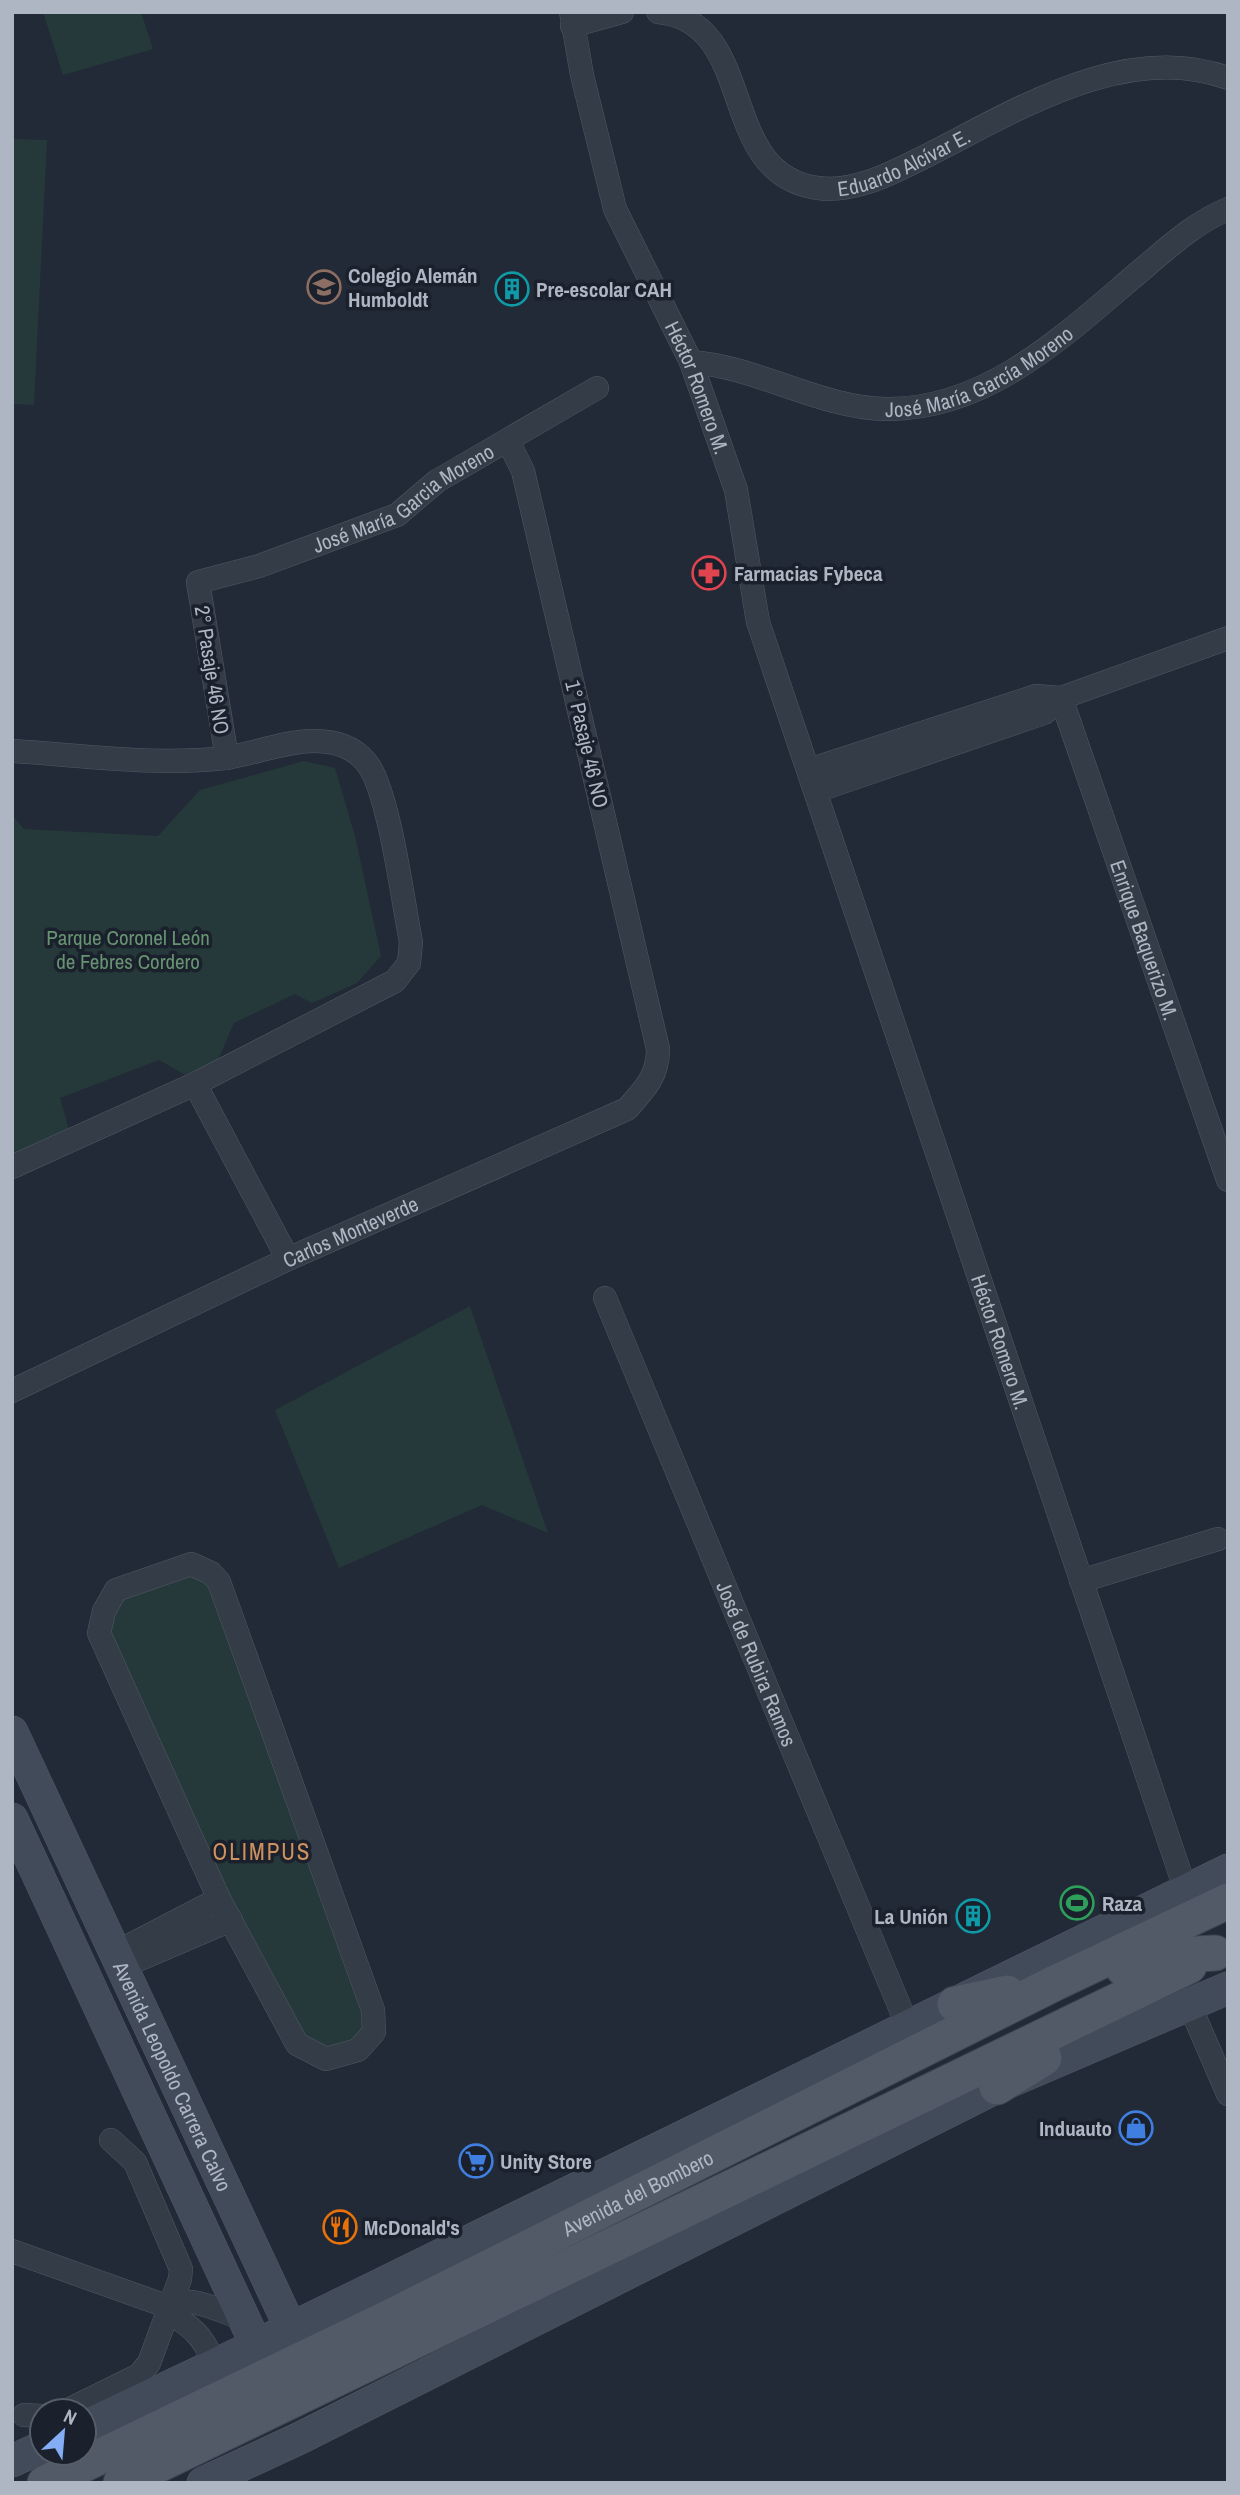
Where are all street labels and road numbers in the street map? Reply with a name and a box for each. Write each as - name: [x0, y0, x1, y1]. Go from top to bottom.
- street label: Eduardo Alcívar E.: [836, 121, 975, 203]
- street label: Héctor Romero M.: [658, 316, 737, 458]
- street label: José María García Moreno: [885, 319, 1079, 424]
- street label: José María Garcia Moreno: [308, 437, 499, 559]
- street label: 2° Pasaje 46 NO: [188, 604, 236, 736]
- street label: 1° Pasaje 46 NO: [558, 677, 616, 811]
- street label: Enrique Baquerizo M.: [1104, 856, 1186, 1024]
- street label: Carlos Monteverde: [278, 1189, 423, 1274]
- street label: Héctor Romero M.: [965, 1271, 1037, 1413]
- street label: José de Rubira Ramos: [710, 1577, 804, 1751]
- street label: Avenida Leopoldo Carrera Calvo: [106, 1956, 239, 2196]
- street label: Avenida del Bombero: [556, 2143, 718, 2243]

